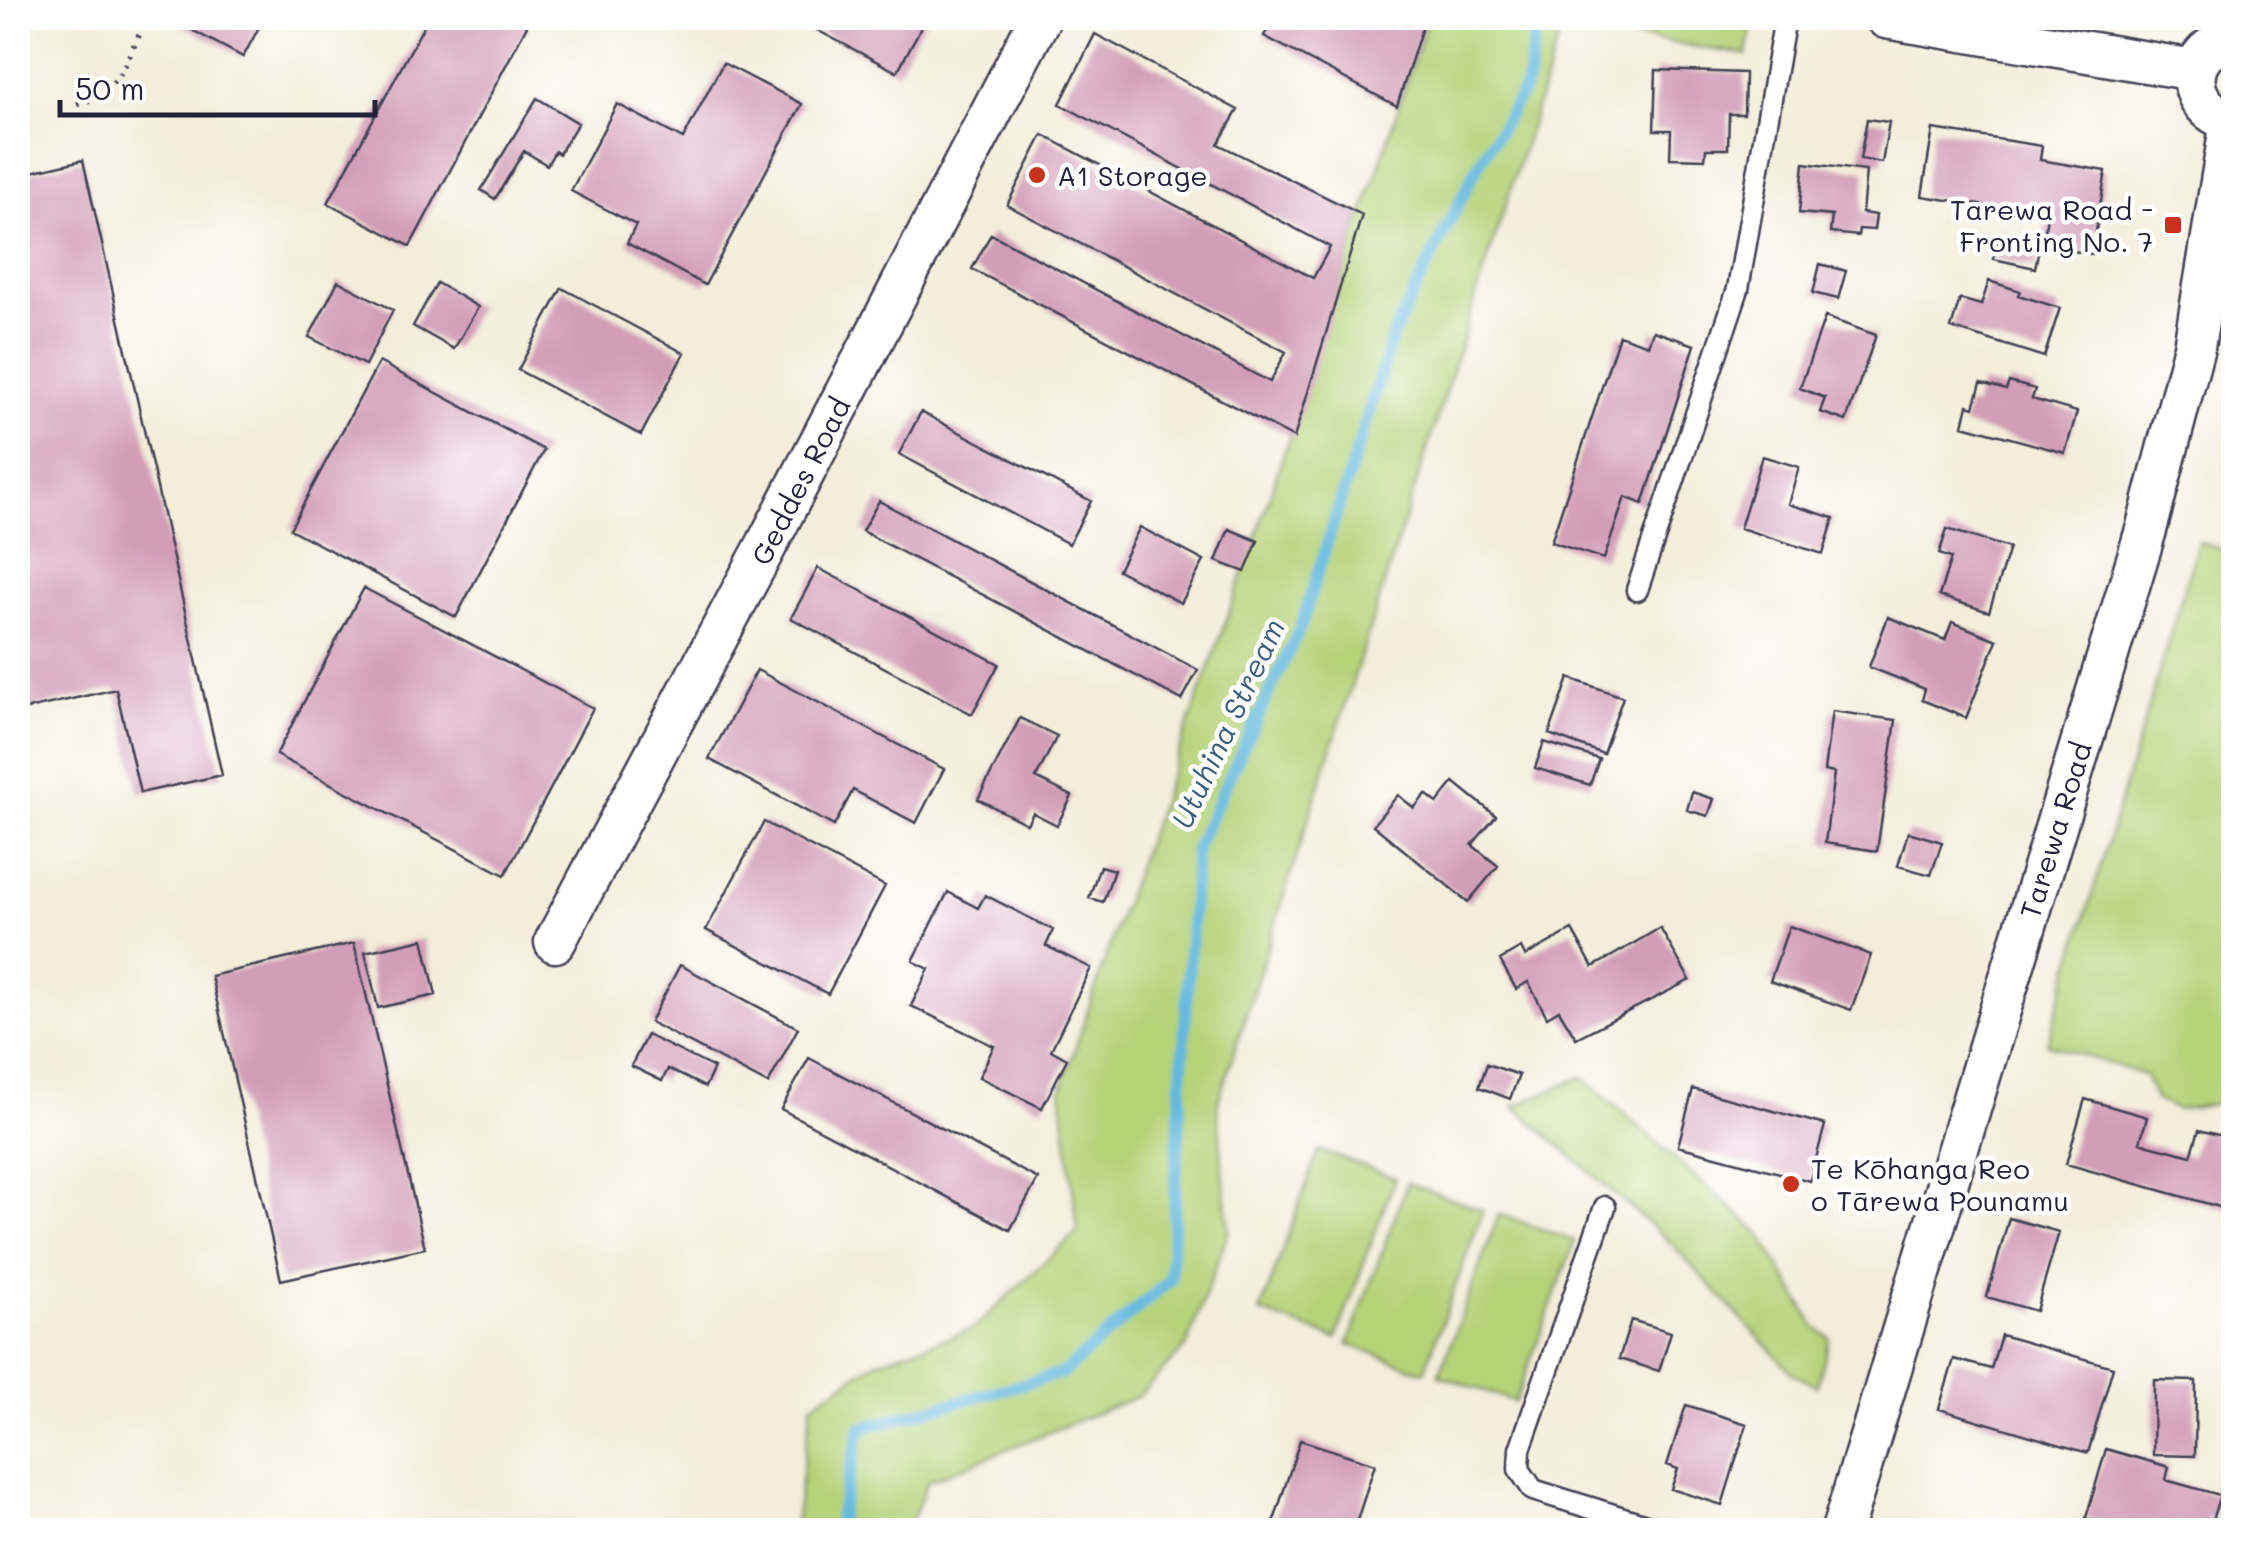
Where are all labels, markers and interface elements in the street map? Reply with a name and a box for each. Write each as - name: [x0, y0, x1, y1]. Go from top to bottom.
- scale bar: [60, 55, 375, 117]
- text: 50 m: [75, 68, 145, 108]
- place label: A1 Storage: [1057, 157, 1208, 193]
- marker: A1 Storage: [1026, 164, 1048, 186]
- place label: Tarewa Road - Fronting No. 7: [1950, 191, 2153, 259]
- marker: Tarewa Road - Fronting No. 7: [2162, 214, 2184, 236]
- street label: Geddes Road: [742, 391, 858, 571]
- water label: Utuhina Stream: [1161, 612, 1293, 834]
- street label: Tarewa Road: [2011, 738, 2099, 922]
- place label: Te Kōhanga Reo o Tārewa Pounamu: [1811, 1150, 2069, 1218]
- marker: Te Kōhanga Reo o Tārewa Pounamu: [1780, 1173, 1802, 1195]

